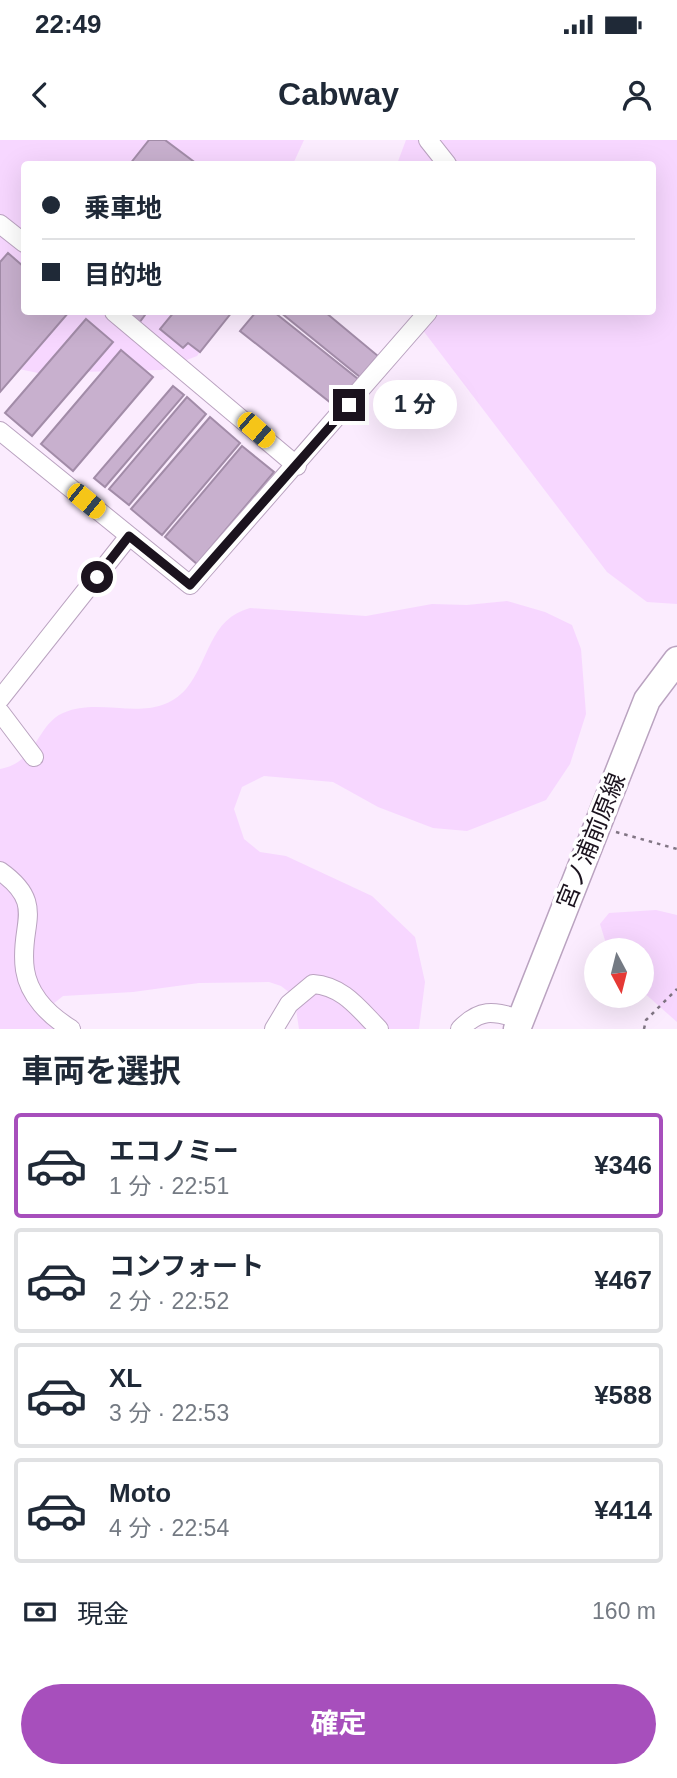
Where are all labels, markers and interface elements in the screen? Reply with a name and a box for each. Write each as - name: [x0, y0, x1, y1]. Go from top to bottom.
- text: 22:49: [35, 9, 102, 39]
- icon: back: [21, 76, 59, 114]
- text: Cabway: [278, 76, 399, 112]
- icon: person: [618, 76, 656, 114]
- text: 乗車地: [84, 193, 162, 223]
- text: 目的地: [84, 260, 162, 290]
- callout: 1 分: [374, 380, 458, 430]
- route end: [333, 389, 365, 421]
- text: 1 分: [394, 391, 436, 417]
- car: [234, 408, 279, 452]
- car: [64, 480, 109, 522]
- route start: [81, 561, 113, 593]
- street label: 宮ノ浦前原線: [551, 769, 630, 913]
- north arrow: [584, 938, 654, 1008]
- map controls: [584, 938, 654, 1008]
- text: 車両を選択: [21, 1053, 181, 1089]
- icon: car: [25, 1134, 88, 1197]
- text: エコノミー: [109, 1136, 239, 1166]
- text: ¥346: [594, 1150, 652, 1180]
- text: 1 分 · 22:51: [109, 1173, 229, 1199]
- icon: car: [25, 1249, 88, 1312]
- text: コンフォート: [109, 1251, 264, 1281]
- text: ¥467: [594, 1265, 652, 1295]
- text: 2 分 · 22:52: [109, 1288, 229, 1314]
- text: XL: [109, 1363, 142, 1393]
- icon: car: [25, 1364, 88, 1427]
- text: ¥588: [594, 1380, 652, 1410]
- text: 3 分 · 22:53: [109, 1400, 229, 1426]
- text: Moto: [109, 1478, 171, 1508]
- icon: car: [25, 1479, 88, 1542]
- text: ¥414: [594, 1495, 652, 1525]
- text: 4 分 · 22:54: [109, 1515, 229, 1541]
- icon: cash: [21, 1593, 59, 1631]
- text: 160 m: [592, 1598, 656, 1624]
- text: 現金: [77, 1599, 129, 1629]
- button: 確定: [21, 1684, 656, 1764]

